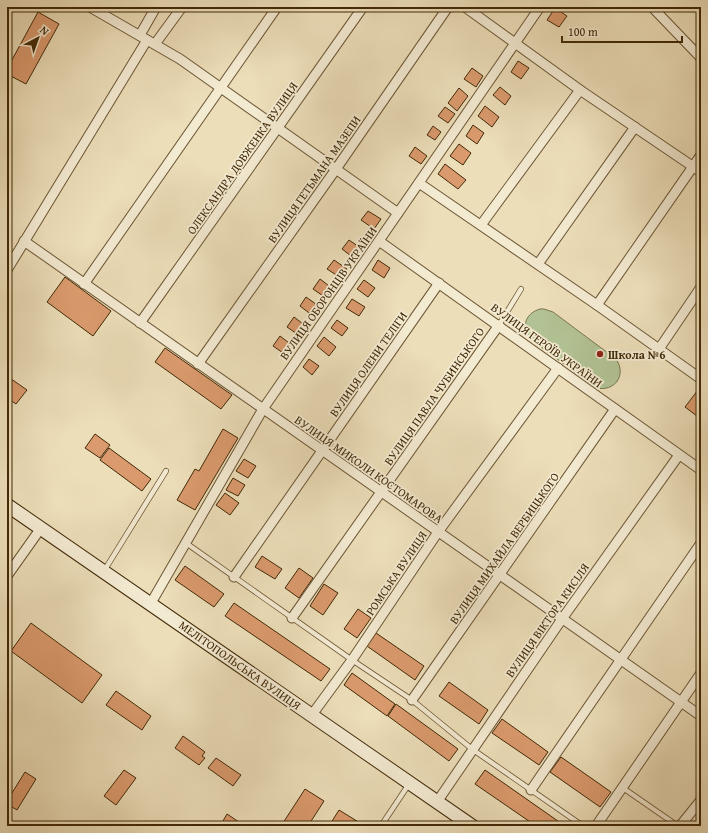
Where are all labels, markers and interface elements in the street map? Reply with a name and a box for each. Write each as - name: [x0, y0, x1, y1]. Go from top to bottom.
- north arrow: [18, 18, 58, 58]
- scale bar: [562, 18, 682, 44]
- text: N: [37, 22, 53, 39]
- text: 100 m: [568, 23, 598, 40]
- street label: ОЛЕКСАНДРА ДОВЖЕНКА ВУЛИЦЯ: [183, 78, 301, 238]
- street label: ВУЛИЦЯ ГЕТЬМАНА МАЗЕПИ: [263, 112, 365, 246]
- street label: ВУЛИЦЯ ОБОРОНЦІВ УКРАЇНИ: [275, 223, 381, 363]
- street label: ВУЛИЦЯ ГЕРОЇВ УКРАЇНИ: [488, 299, 606, 391]
- street label: ВУЛИЦЯ ОЛЕНИ ТЕЛІГИ: [325, 308, 411, 420]
- street label: ВУЛИЦЯ ПАВЛА ЧУБИНСЬКОГО: [380, 324, 488, 468]
- place label: Школа №6: [608, 346, 666, 363]
- marker: Школа №6: [595, 349, 605, 359]
- street label: ВУЛИЦЯ МИКОЛИ КОСТОМАРОВА: [291, 411, 447, 527]
- street label: ВУЛИЦЯ МИХАЙЛА ВЕРБИЦЬКОГО: [445, 469, 563, 627]
- street label: РОМСЬКА ВУЛИЦЯ: [361, 528, 431, 618]
- street label: ВУЛИЦЯ ВІКТОРА КИСІЛЯ: [501, 559, 593, 681]
- street label: МЕЛІТОПОЛЬСЬКА ВУЛИЦЯ: [176, 616, 304, 714]

